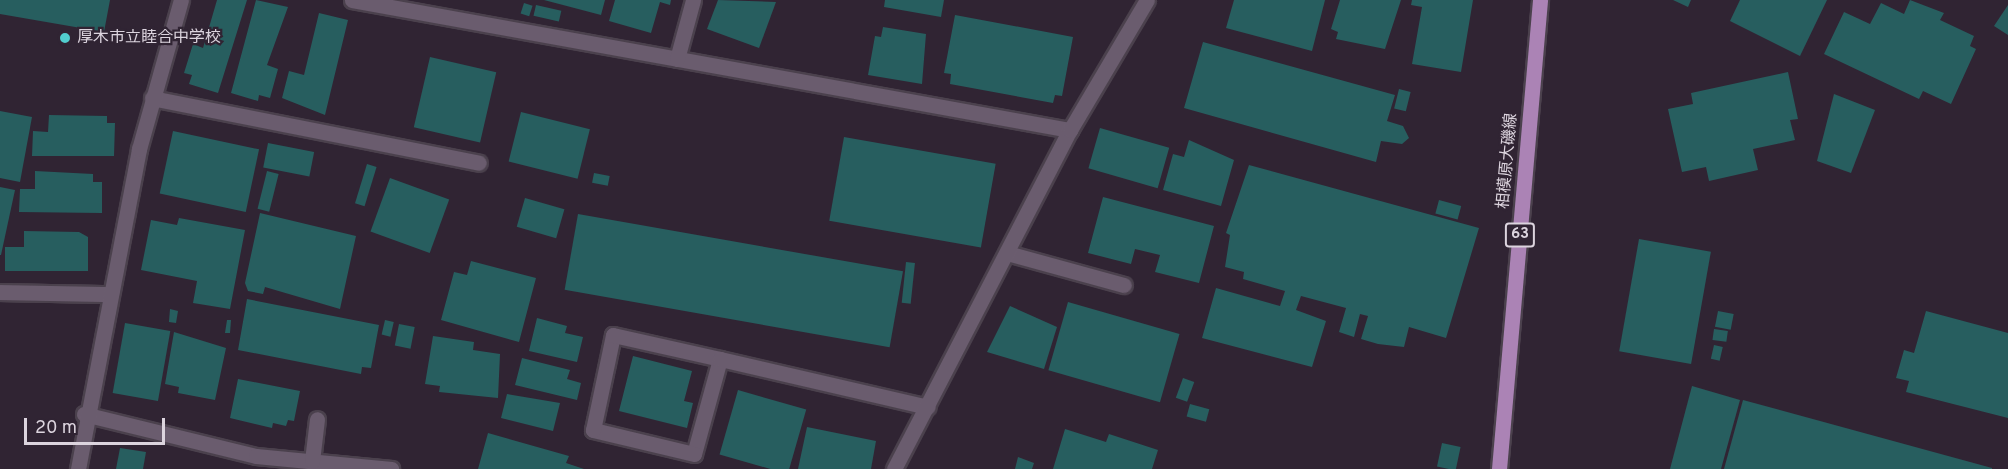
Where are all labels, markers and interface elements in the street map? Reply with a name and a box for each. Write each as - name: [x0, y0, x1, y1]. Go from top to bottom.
- place label: 厚木市立睦合中学校: [77, 28, 221, 48]
- marker: 厚木市立睦合中学校: [58, 31, 72, 45]
- street label: 相模原大磯線: [1494, 112, 1522, 210]
- road number: 63: [1504, 223, 1537, 247]
- scale bar: [27, 406, 168, 444]
- text: 20 m: [35, 417, 77, 440]

